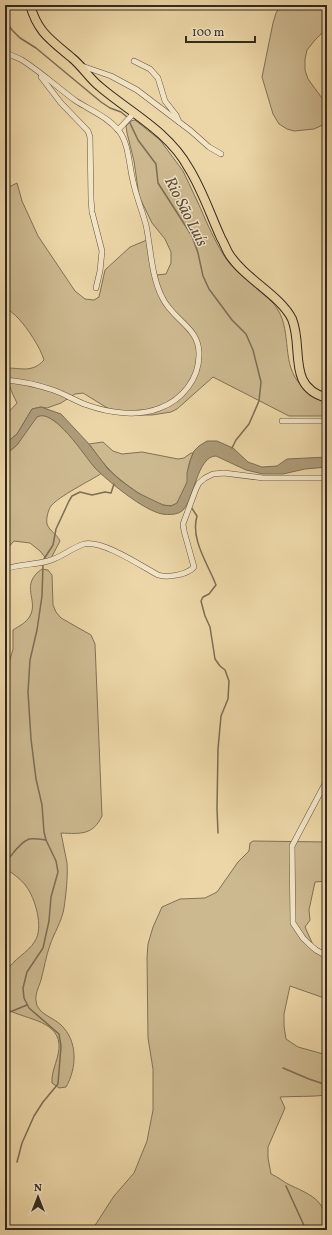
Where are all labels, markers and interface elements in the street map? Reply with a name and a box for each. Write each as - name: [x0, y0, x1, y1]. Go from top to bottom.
- scale bar: [186, 18, 255, 44]
- text: 100 m: [192, 25, 225, 41]
- water label: Rio São Luís: [158, 173, 212, 251]
- north arrow: [18, 1177, 58, 1217]
- text: N: [34, 1181, 42, 1196]

